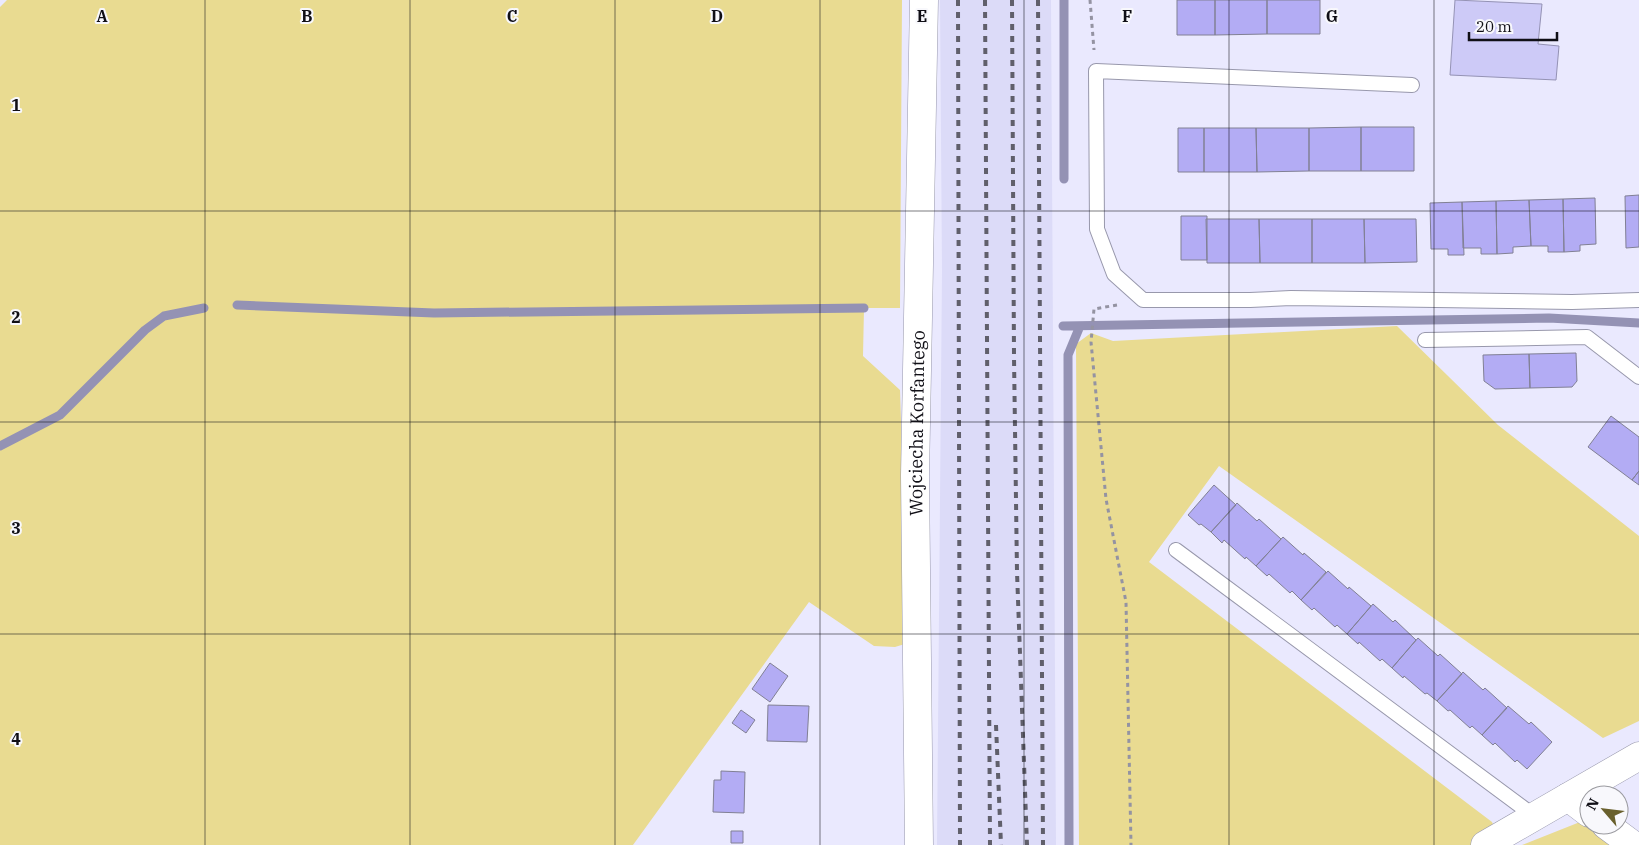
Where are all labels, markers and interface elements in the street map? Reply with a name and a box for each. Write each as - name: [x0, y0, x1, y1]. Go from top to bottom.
- text: A: [96, 6, 108, 26]
- text: B: [301, 6, 313, 26]
- text: C: [507, 6, 517, 26]
- text: D: [711, 6, 723, 26]
- text: E: [917, 6, 927, 26]
- text: F: [1122, 6, 1132, 26]
- text: G: [1326, 6, 1338, 26]
- scale bar: [1469, 10, 1556, 42]
- text: 20 m: [1476, 17, 1512, 36]
- text: 1: [11, 95, 21, 115]
- text: 2: [11, 307, 21, 327]
- street label: Wojciecha Korfantego: [903, 330, 929, 516]
- text: 3: [11, 518, 21, 538]
- text: 4: [11, 729, 21, 749]
- north arrow: [1579, 785, 1629, 835]
- text: N: [1582, 795, 1603, 813]

